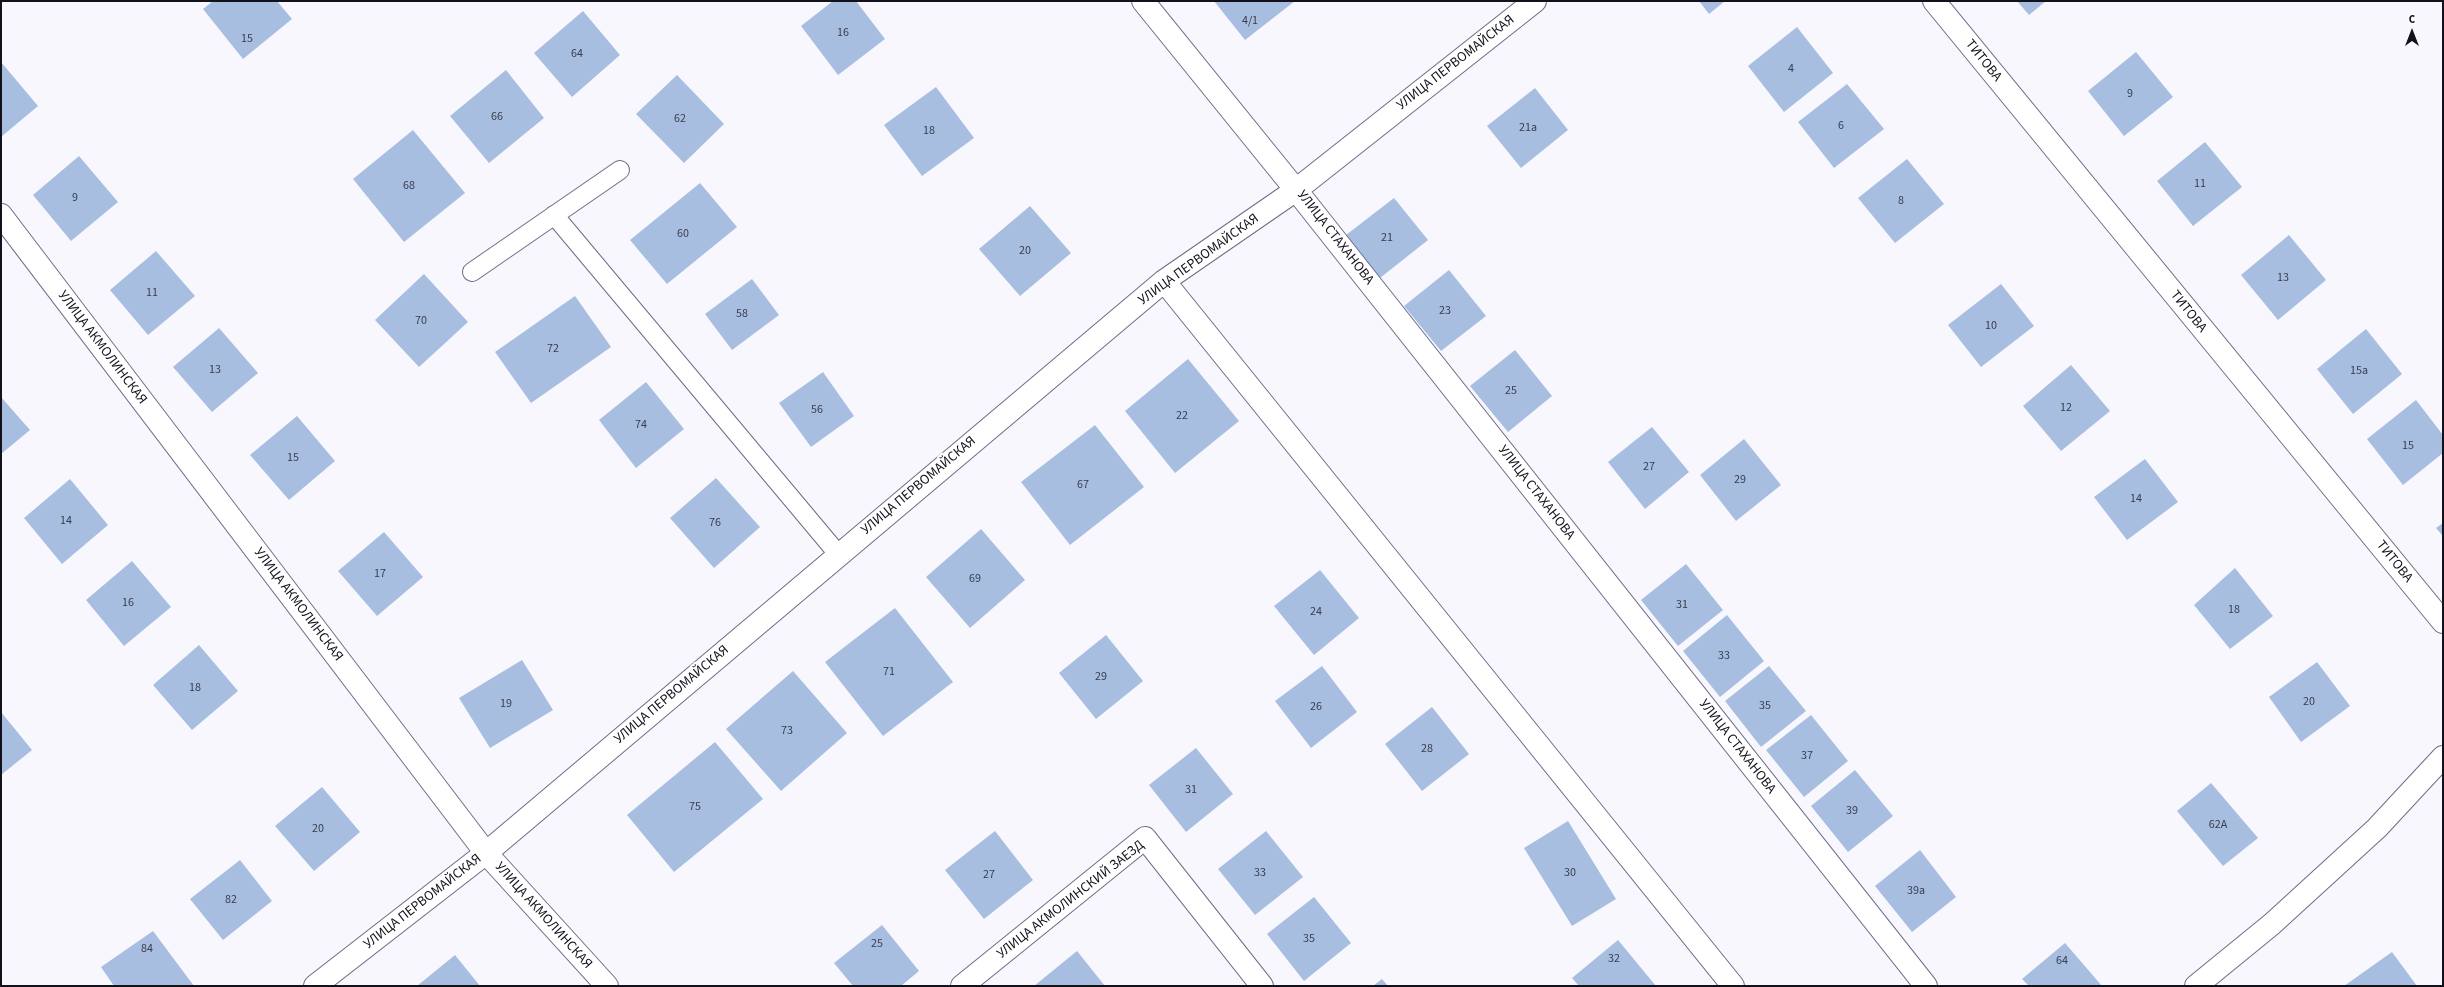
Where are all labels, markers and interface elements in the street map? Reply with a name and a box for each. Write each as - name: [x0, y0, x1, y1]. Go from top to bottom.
- street label: УЛИЦА ПЕРВОМАЙСКАЯ: [1394, 12, 1518, 114]
- north arrow: [2392, 12, 2432, 52]
- text: С: [2409, 12, 2415, 27]
- house number: 4/1: [1242, 14, 1258, 28]
- house number: 16: [837, 26, 849, 40]
- house number: 15: [241, 32, 253, 46]
- street label: ТИТОВА: [1961, 37, 2005, 85]
- house number: 64: [571, 47, 583, 61]
- house number: 4: [1788, 62, 1794, 76]
- house number: 9: [2127, 87, 2133, 101]
- house number: 66: [491, 110, 503, 124]
- house number: 62: [674, 112, 686, 126]
- house number: 6: [1838, 119, 1844, 133]
- house number: 21а: [1519, 121, 1537, 135]
- house number: 18: [923, 124, 935, 138]
- house number: 11: [2194, 177, 2206, 191]
- house number: 68: [403, 179, 415, 193]
- street label: УЛИЦА СТАХАНОВА: [1293, 187, 1377, 289]
- house number: 9: [72, 191, 78, 205]
- house number: 8: [1898, 194, 1904, 208]
- street label: УЛИЦА ПЕРВОМАЙСКАЯ: [1136, 211, 1262, 309]
- house number: 60: [677, 227, 689, 241]
- house number: 21: [1381, 231, 1393, 245]
- house number: 20: [1019, 244, 1031, 258]
- house number: 13: [2277, 271, 2289, 285]
- house number: 11: [146, 286, 158, 300]
- street label: УЛИЦА АКМОЛИНСКАЯ: [54, 288, 150, 408]
- street label: ТИТОВА: [2166, 288, 2210, 336]
- house number: 23: [1439, 304, 1451, 318]
- house number: 58: [736, 307, 748, 321]
- house number: 70: [415, 314, 427, 328]
- house number: 10: [1985, 319, 1997, 333]
- house number: 72: [547, 342, 559, 356]
- house number: 13: [209, 363, 221, 377]
- house number: 15а: [2350, 364, 2368, 378]
- house number: 25: [1505, 384, 1517, 398]
- house number: 12: [2060, 401, 2072, 415]
- house number: 56: [811, 403, 823, 417]
- house number: 22: [1176, 409, 1188, 423]
- house number: 74: [635, 418, 647, 432]
- street label: УЛИЦА ПЕРВОМАЙСКАЯ: [858, 433, 980, 539]
- house number: 15: [2402, 439, 2414, 453]
- street label: УЛИЦА СТАХАНОВА: [1494, 442, 1578, 544]
- house number: 15: [287, 451, 299, 465]
- house number: 27: [1643, 460, 1655, 474]
- house number: 29: [1734, 473, 1746, 487]
- house number: 67: [1077, 478, 1089, 492]
- house number: 14: [2130, 492, 2142, 506]
- house number: 14: [60, 514, 72, 528]
- house number: 76: [709, 516, 721, 530]
- street label: ТИТОВА: [2372, 538, 2416, 586]
- street label: УЛИЦА АКМОЛИНСКАЯ: [250, 545, 346, 665]
- house number: 17: [374, 567, 386, 581]
- house number: 69: [969, 572, 981, 586]
- house number: 16: [122, 596, 134, 610]
- house number: 31: [1676, 598, 1688, 612]
- house number: 18: [2228, 603, 2240, 617]
- house number: 24: [1310, 605, 1322, 619]
- street label: УЛИЦА ПЕРВОМАЙСКАЯ: [611, 642, 733, 748]
- house number: 33: [1718, 649, 1730, 663]
- house number: 71: [883, 665, 895, 679]
- house number: 29: [1095, 670, 1107, 684]
- house number: 18: [189, 681, 201, 695]
- house number: 20: [2303, 695, 2315, 709]
- street label: УЛИЦА СТАХАНОВА: [1695, 696, 1779, 798]
- house number: 19: [500, 697, 512, 711]
- house number: 35: [1759, 699, 1771, 713]
- house number: 26: [1310, 700, 1322, 714]
- house number: 73: [781, 724, 793, 738]
- house number: 28: [1421, 742, 1433, 756]
- house number: 37: [1801, 749, 1813, 763]
- house number: 31: [1185, 783, 1197, 797]
- house number: 75: [689, 800, 701, 814]
- house number: 39: [1846, 804, 1858, 818]
- house number: 62А: [2209, 818, 2227, 832]
- house number: 20: [312, 822, 324, 836]
- street label: УЛИЦА АКМОЛИНСКИЙ ЗАЕЗД: [994, 837, 1148, 963]
- street label: УЛИЦА ПЕРВОМАЙСКАЯ: [361, 851, 485, 953]
- street label: УЛИЦА АКМОЛИНСКАЯ: [491, 859, 595, 973]
- house number: 33: [1254, 866, 1266, 880]
- house number: 30: [1564, 866, 1576, 880]
- house number: 27: [983, 868, 995, 882]
- house number: 39а: [1907, 884, 1925, 898]
- house number: 82: [225, 893, 237, 907]
- house number: 35: [1303, 932, 1315, 946]
- house number: 25: [871, 937, 883, 951]
- house number: 84: [141, 942, 153, 956]
- house number: 32: [1608, 952, 1620, 966]
- house number: 64: [2056, 954, 2068, 968]

